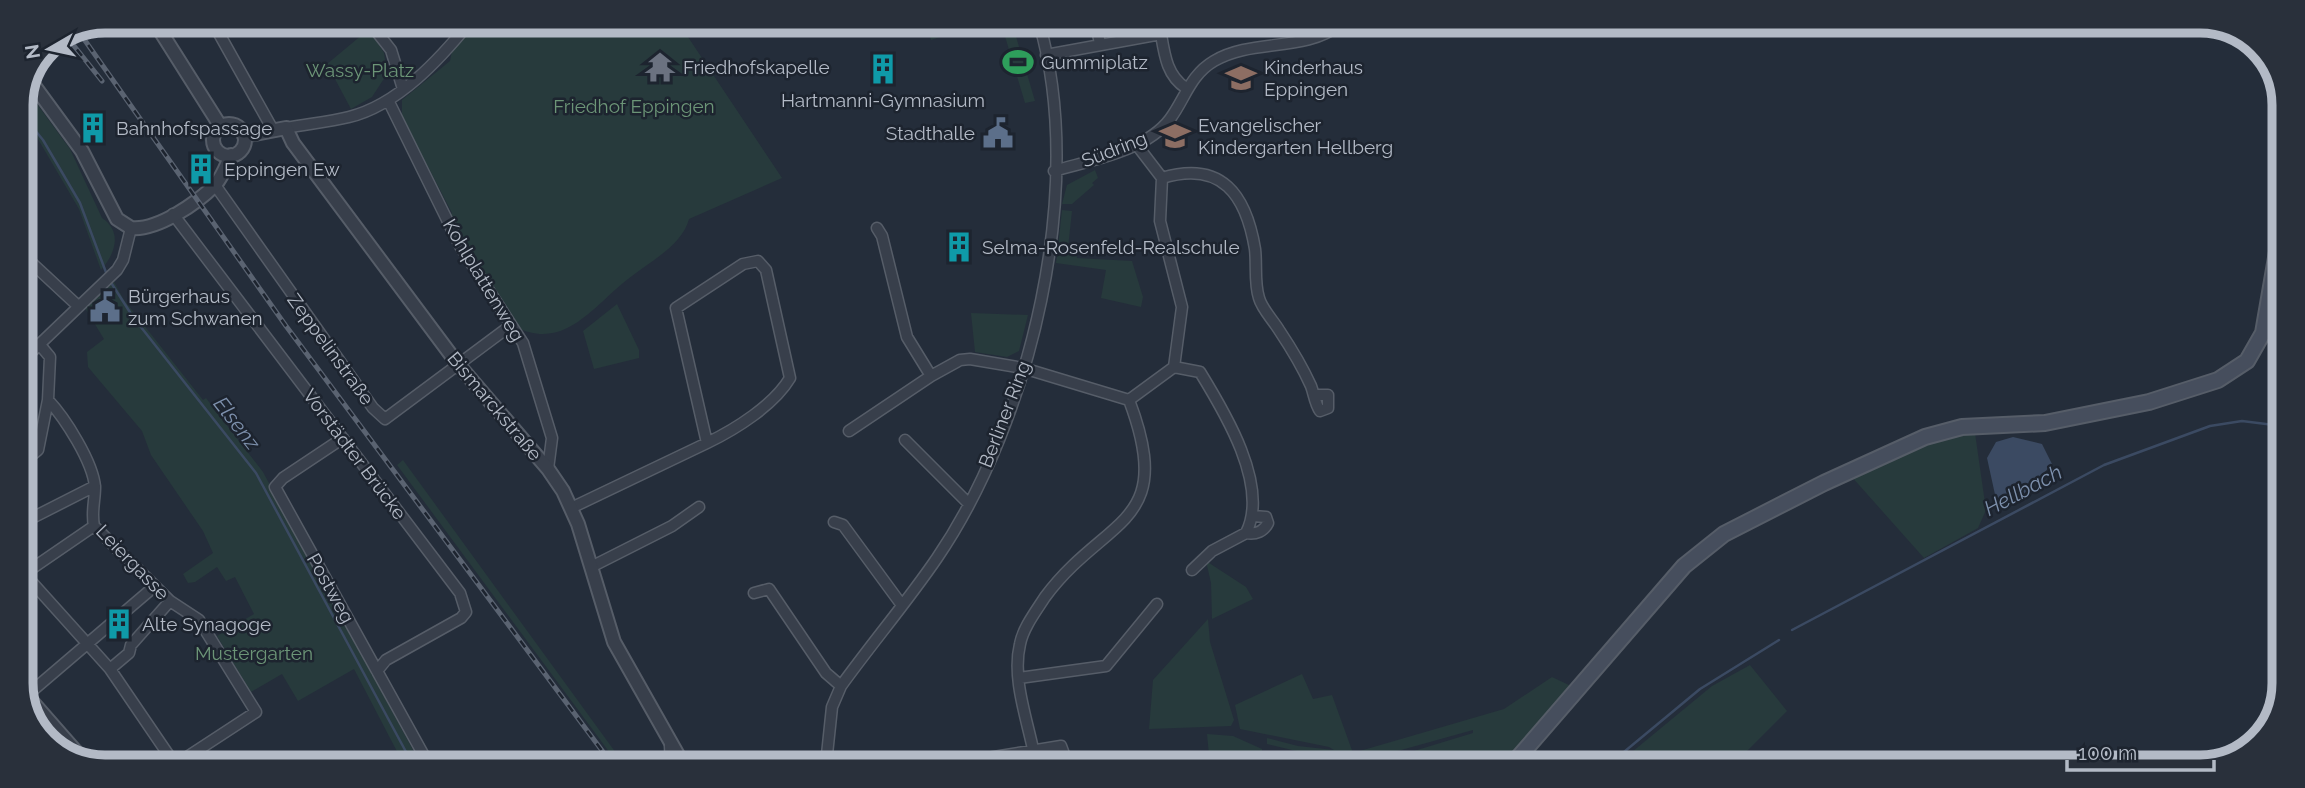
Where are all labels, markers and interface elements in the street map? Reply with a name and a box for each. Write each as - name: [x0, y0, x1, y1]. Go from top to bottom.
- north arrow: [14, 14, 84, 84]
- text: N: [20, 43, 44, 61]
- sports icon: Gummiplatz: [1001, 45, 1035, 79]
- temple icon: Friedhofskapelle: [643, 50, 677, 84]
- place label: Gummiplatz: [1041, 51, 1148, 73]
- building icon: Hartmanni-Gymnasium: [866, 52, 900, 86]
- place label: Friedhofskapelle: [683, 56, 830, 78]
- place label: Kinderhaus Eppingen: [1264, 56, 1363, 100]
- park label: Wassy-Platz: [306, 59, 414, 81]
- school or university icon: Kinderhaus Eppingen: [1224, 61, 1258, 95]
- place label: Hartmanni-Gymnasium: [781, 89, 985, 111]
- park label: Friedhof Eppingen: [553, 95, 715, 117]
- building icon: Bahnhofspassage: [76, 111, 110, 145]
- place label: Evangelischer Kindergarten Hellberg: [1198, 114, 1393, 158]
- public building icon: Stadthalle: [981, 116, 1015, 150]
- place label: Bahnhofspassage: [116, 117, 273, 139]
- school or university icon: Evangelischer Kindergarten Hellberg: [1158, 119, 1192, 153]
- place label: Stadthalle: [886, 122, 975, 144]
- street label: Südring: [1078, 126, 1150, 172]
- building icon: Eppingen Ew: [184, 152, 218, 186]
- place label: Eppingen Ew: [224, 158, 340, 180]
- street label: Kohlplattenweg: [439, 215, 529, 345]
- building icon: Selma-Rosenfeld-Realschule: [942, 230, 976, 264]
- place label: Selma-Rosenfeld-Realschule: [982, 236, 1240, 258]
- place label: Bürgerhaus zum Schwanen: [128, 285, 263, 329]
- street label: Zeppelinstraße: [283, 289, 379, 409]
- public building icon: Bürgerhaus zum Schwanen: [88, 290, 122, 324]
- street label: Bismarckstraße: [443, 347, 547, 465]
- street label: Berliner Ring: [974, 358, 1034, 470]
- street label: Vorstädter Brücke: [299, 384, 411, 524]
- water label: Elsenz: [209, 392, 266, 455]
- water label: Hellbach: [1980, 459, 2066, 521]
- street label: Leiergasse: [92, 520, 174, 604]
- street label: Postweg: [303, 549, 359, 627]
- building icon: Alte Synagoge: [102, 607, 136, 641]
- place label: Alte Synagoge: [142, 613, 271, 635]
- park label: Mustergarten: [195, 642, 313, 664]
- scale bar: [2067, 728, 2214, 772]
- text: 100 m: [2078, 740, 2137, 765]

